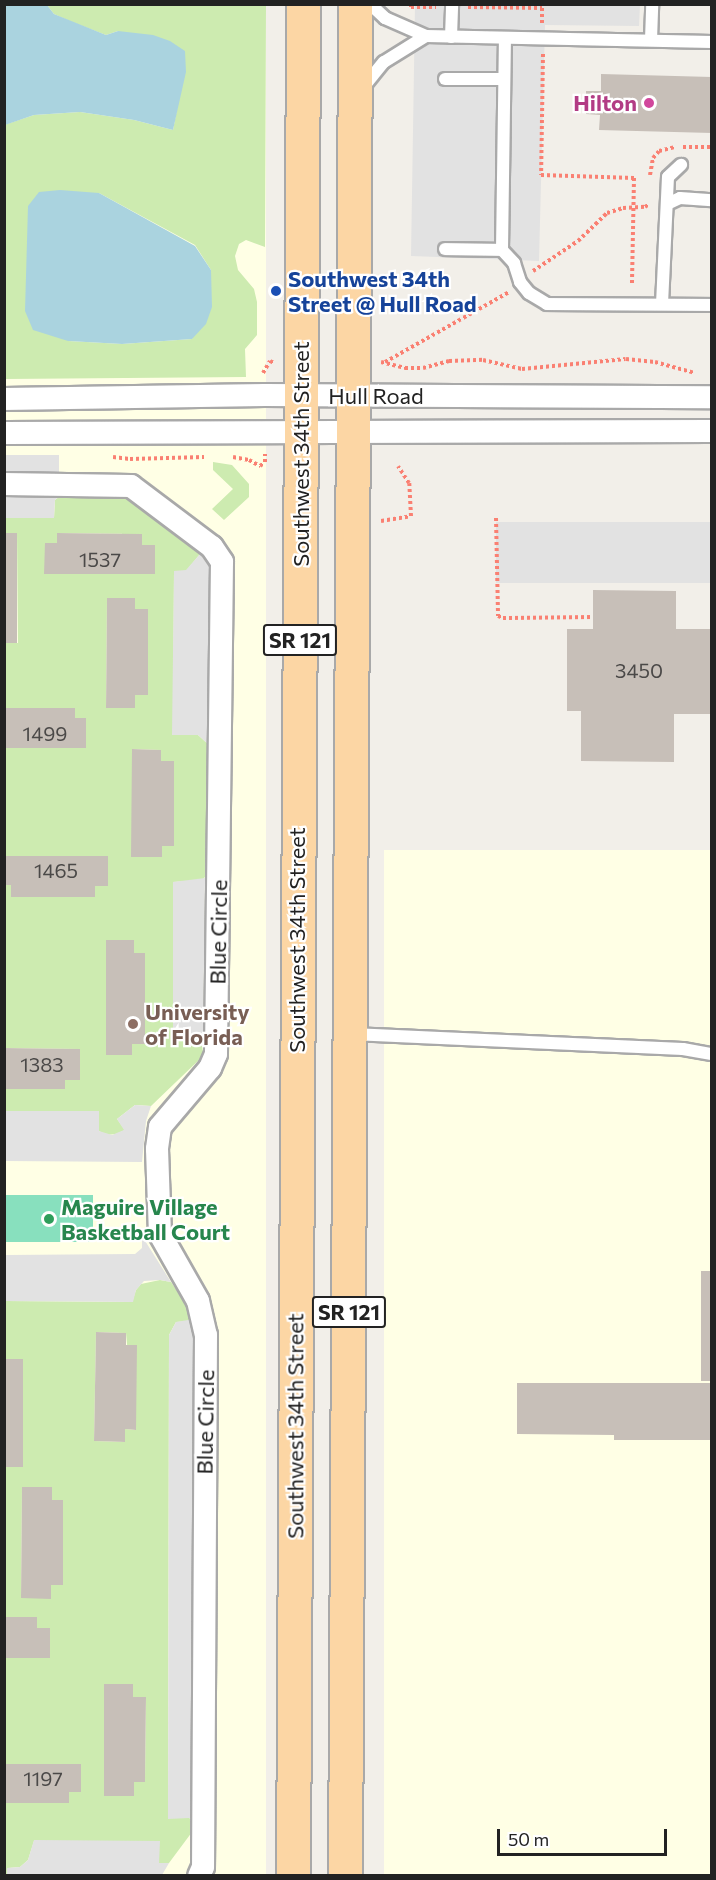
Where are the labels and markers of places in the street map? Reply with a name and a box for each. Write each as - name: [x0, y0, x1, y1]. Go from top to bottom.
- place label: Hilton: [573, 90, 637, 116]
- marker: Hilton: [642, 96, 656, 110]
- place label: Southwest 34th Street @ Hull Road: [288, 265, 477, 316]
- marker: Southwest 34th Street @ Hull Road: [269, 284, 283, 298]
- place label: University of Florida: [145, 998, 249, 1050]
- marker: University of Florida: [126, 1017, 140, 1031]
- place label: Maguire Village Basketball Court: [61, 1193, 230, 1244]
- marker: Maguire Village Basketball Court: [42, 1212, 56, 1226]

